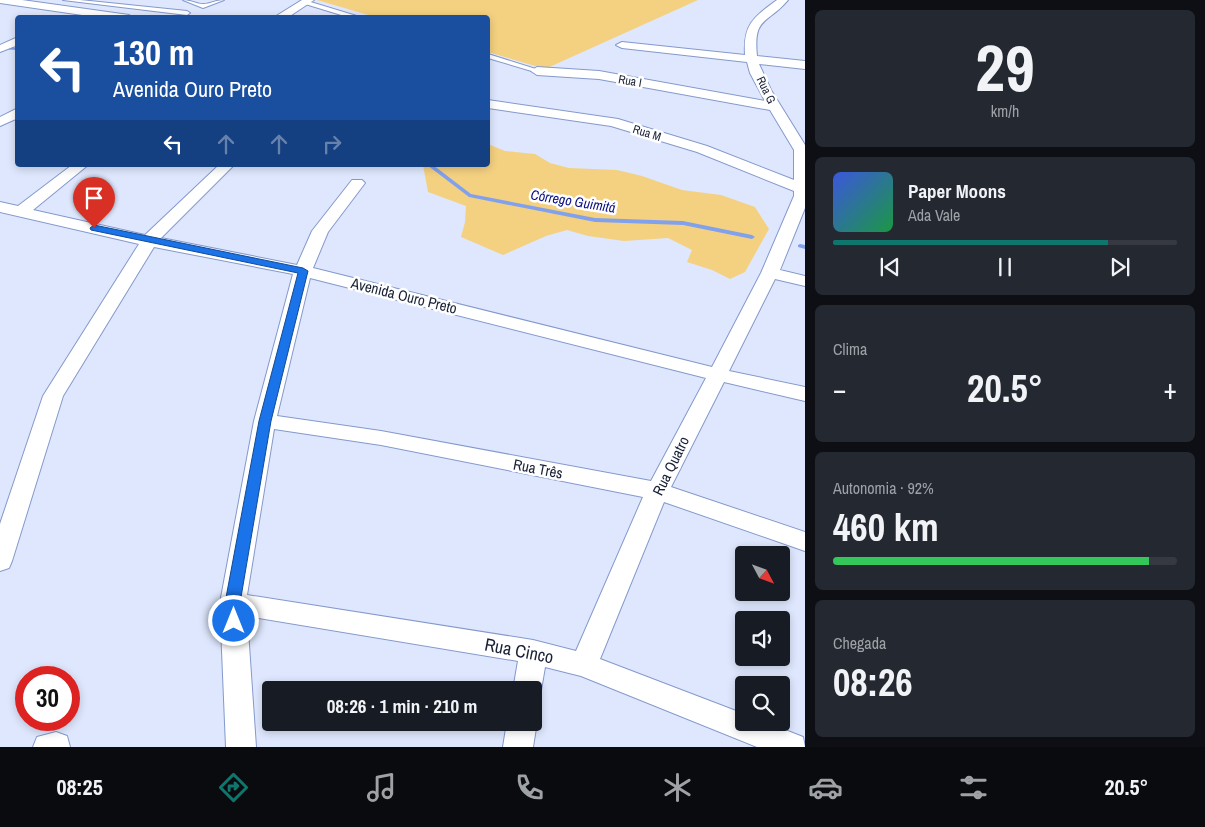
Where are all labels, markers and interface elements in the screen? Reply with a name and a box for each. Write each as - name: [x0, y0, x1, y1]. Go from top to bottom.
- text: 29: [975, 24, 1035, 111]
- text: 130 m: [113, 29, 194, 76]
- icon: left: [30, 35, 95, 100]
- street label: Rua I: [617, 71, 643, 91]
- text: Avenida Ouro Preto: [113, 74, 272, 104]
- street label: Rua G: [753, 74, 779, 106]
- text: km/h: [991, 100, 1019, 122]
- street label: Rua M: [631, 121, 663, 145]
- icon: left: [159, 130, 187, 158]
- icon: ahead: [212, 130, 240, 158]
- icon: ahead: [265, 130, 293, 158]
- icon: right: [318, 130, 346, 158]
- pin: [73, 177, 115, 228]
- text: Paper Moons: [908, 178, 1006, 204]
- icon: arrive: [80, 184, 108, 212]
- water label: Córrego Guimitá: [529, 185, 617, 217]
- text: Ada Vale: [908, 204, 960, 226]
- icon: previous: [876, 253, 904, 281]
- icon: pause: [991, 253, 1019, 281]
- icon: next: [1106, 253, 1134, 281]
- street label: Avenida Ouro Preto: [348, 272, 459, 319]
- text: Clima: [833, 338, 867, 360]
- text: 20.5°: [967, 363, 1043, 414]
- text: −: [833, 370, 846, 408]
- text: +: [1164, 370, 1177, 408]
- street label: Rua Quatro: [647, 432, 694, 499]
- street label: Rua Três: [512, 453, 565, 484]
- text: Autonomia · 92%: [833, 477, 934, 499]
- text: 460 km: [833, 502, 939, 553]
- north arrow: [735, 546, 790, 601]
- map controls: [735, 546, 790, 731]
- position arrow: [207, 594, 259, 646]
- button: sound: [735, 611, 790, 666]
- street label: Rua Cinco: [482, 632, 556, 669]
- text: Chegada: [833, 632, 886, 654]
- text: 08:26: [833, 657, 913, 708]
- speed limit sign: 30: [15, 666, 80, 731]
- button: search: [735, 676, 790, 731]
- text: 08:26 · 1 min · 210 m: [327, 693, 477, 719]
- icon: directions: [216, 770, 251, 805]
- icon: music: [364, 770, 399, 805]
- icon: phone: [512, 770, 547, 805]
- icon: climate: [660, 770, 695, 805]
- icon: car: [808, 770, 843, 805]
- icon: filters: [956, 770, 991, 805]
- text: 08:25: [57, 772, 103, 802]
- text: 20.5°: [1104, 772, 1148, 802]

